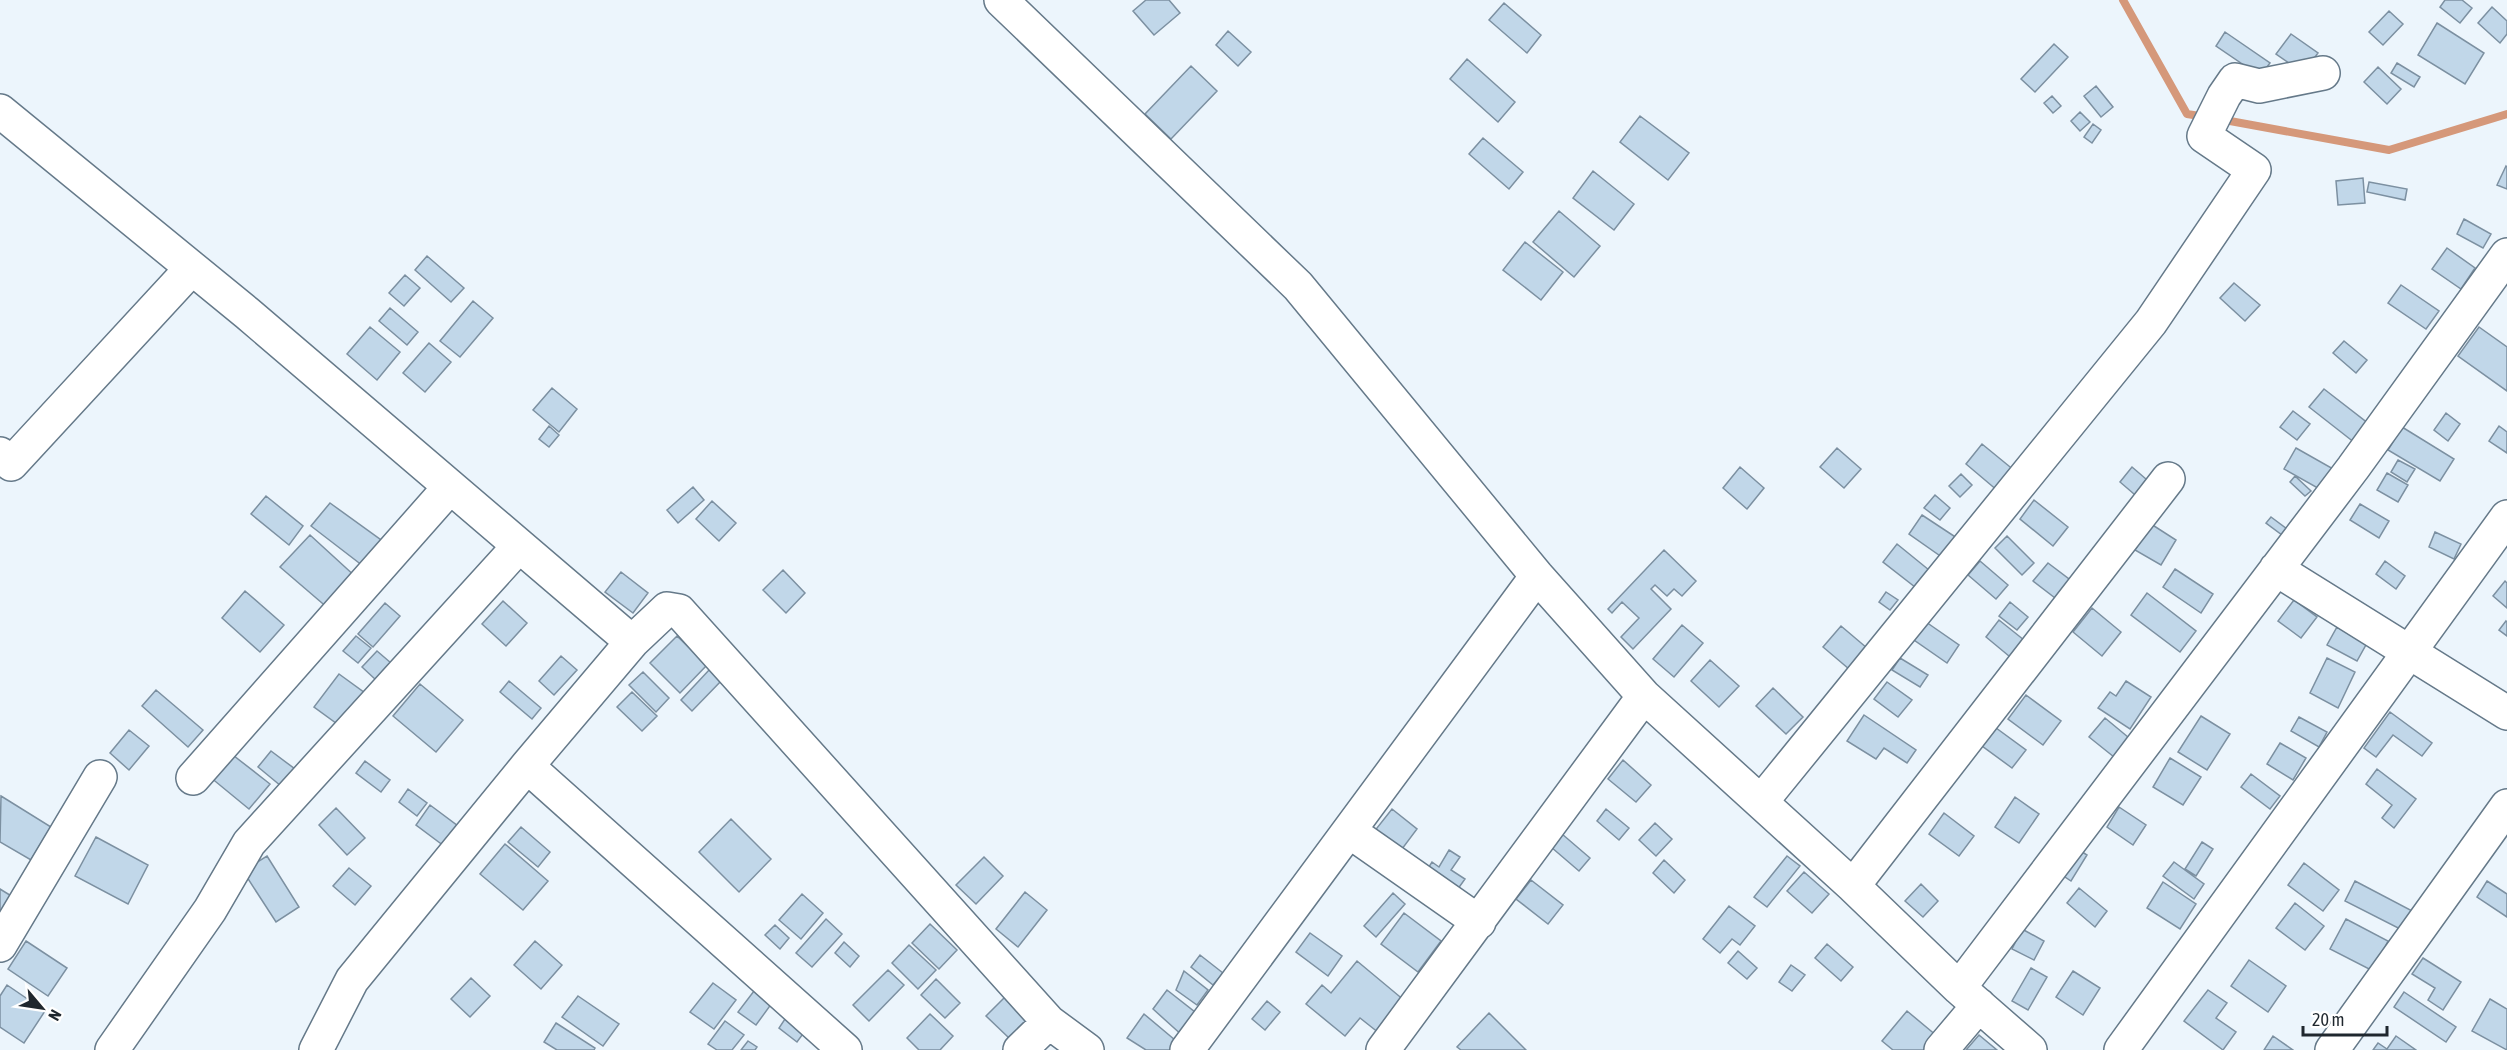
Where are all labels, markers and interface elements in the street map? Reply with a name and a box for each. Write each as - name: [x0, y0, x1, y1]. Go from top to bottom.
- north arrow: [12, 978, 72, 1038]
- scale bar: [2303, 999, 2387, 1037]
- text: N: [45, 1007, 65, 1024]
- text: 20 m: [2312, 1009, 2344, 1030]

